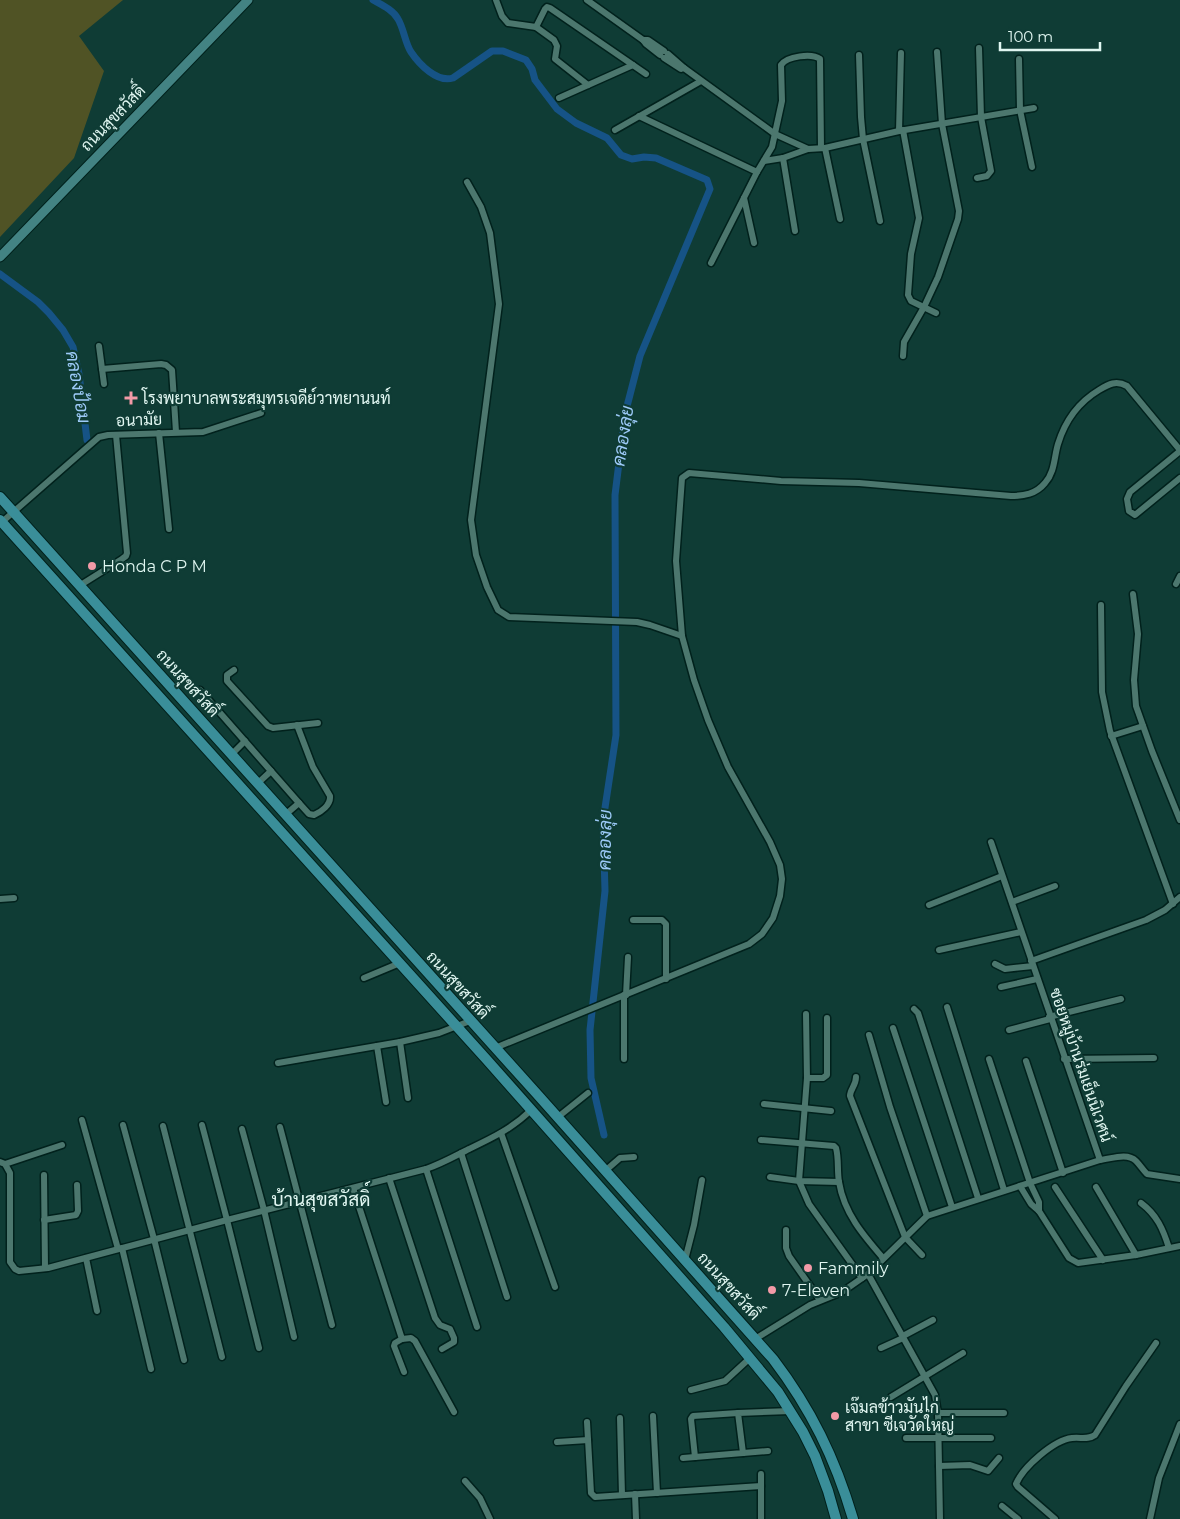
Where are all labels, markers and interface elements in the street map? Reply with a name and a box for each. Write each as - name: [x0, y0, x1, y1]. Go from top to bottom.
- scale bar: [1000, 20, 1100, 52]
- text: 100 m: [1008, 27, 1053, 46]
- street label: ถนนสุขสวัสดิ์: [73, 77, 151, 156]
- water label: คลองป้อม: [61, 349, 95, 425]
- place label: โรงพยาบาลพระสมุทรเจดีย์วาทยานนท์: [141, 386, 391, 410]
- marker: โรงพยาบาลพระสมุทรเจดีย์วาทยานนท์: [124, 391, 138, 405]
- water label: คลองลุ่ย: [606, 404, 640, 468]
- street label: อนามัย: [115, 409, 162, 430]
- place label: Honda C P M: [102, 557, 207, 576]
- marker: Honda C P M: [86, 560, 98, 572]
- street label: ถนนสุขสวัสดิ์: [151, 642, 227, 722]
- water label: คลองลุ่ย: [592, 809, 618, 871]
- street label: ถนนสุขสวัสดิ์: [421, 944, 497, 1024]
- street label: ซอยหมู่บ้านร่มเย็นนิเวศน์: [1044, 984, 1120, 1145]
- district label: บ้านสุขสวัสดิ์: [272, 1180, 370, 1212]
- street label: ถนนสุขสวัสดิ์: [692, 1245, 768, 1325]
- place label: Fammily: [818, 1259, 889, 1278]
- marker: Fammily: [802, 1262, 814, 1274]
- place label: 7-Eleven: [782, 1281, 850, 1300]
- marker: 7-Eleven: [766, 1284, 778, 1296]
- place label: เจ๊มลข้าวมันไก่ สาขา ซีเจวัดใหญ่: [845, 1396, 954, 1435]
- marker: เจ๊มลข้าวมันไก่ สาขา ซีเจวัดใหญ่: [829, 1410, 841, 1422]

